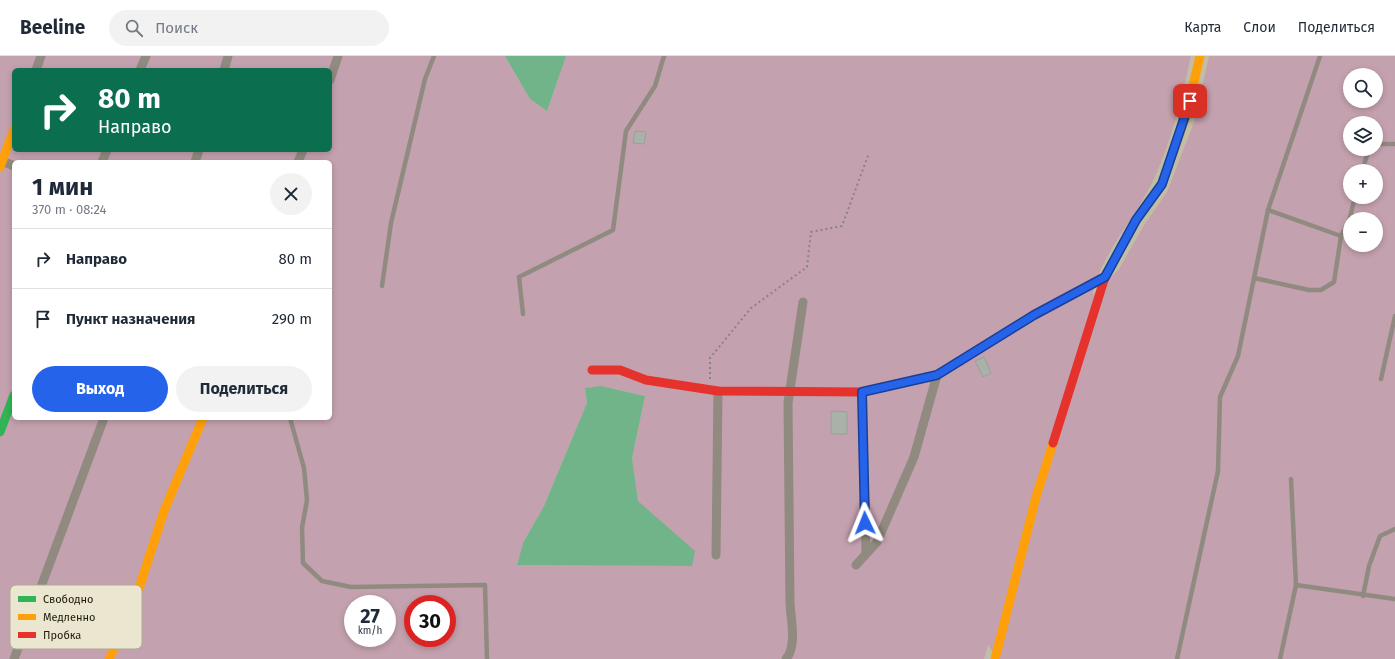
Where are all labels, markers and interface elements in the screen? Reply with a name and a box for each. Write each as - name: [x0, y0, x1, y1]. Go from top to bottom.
- search box: [109, 10, 389, 46]
- text: Beeline: [20, 16, 85, 39]
- icon: search: [123, 17, 145, 39]
- text: Поиск: [155, 19, 198, 37]
- text: Карта: [1184, 19, 1221, 36]
- text: Слои: [1243, 19, 1276, 36]
- text: Поделиться: [1298, 19, 1375, 36]
- map controls: [1343, 68, 1383, 252]
- button: search: [1343, 68, 1383, 108]
- text: 80 m: [98, 82, 161, 115]
- icon: right: [32, 84, 84, 136]
- pin: [1173, 84, 1207, 118]
- icon: arrive: [1179, 90, 1201, 112]
- text: Направо: [98, 116, 172, 138]
- button: layers: [1343, 116, 1383, 156]
- button: +: [1343, 164, 1383, 204]
- text: 1 мин: [32, 173, 93, 201]
- button: close: [270, 173, 312, 215]
- text: 370 m · 08:24: [32, 202, 106, 217]
- button: −: [1343, 212, 1383, 252]
- icon: right: [32, 248, 54, 270]
- text: Направо: [66, 250, 127, 268]
- text: 80 m: [279, 250, 312, 268]
- icon: arrive: [32, 308, 54, 330]
- text: Пункт назначения: [66, 310, 195, 328]
- text: 290 m: [272, 310, 312, 328]
- button: Выход: [32, 366, 168, 412]
- button: Поделиться: [176, 366, 312, 412]
- position arrow: [844, 502, 886, 544]
- legend: [10, 585, 142, 649]
- text: Свободно: [43, 593, 93, 606]
- speed limit sign: 30: [404, 595, 456, 647]
- text: 27: [360, 604, 380, 628]
- text: Медленно: [43, 611, 95, 624]
- text: km/h: [358, 625, 382, 637]
- text: Пробка: [43, 629, 81, 642]

